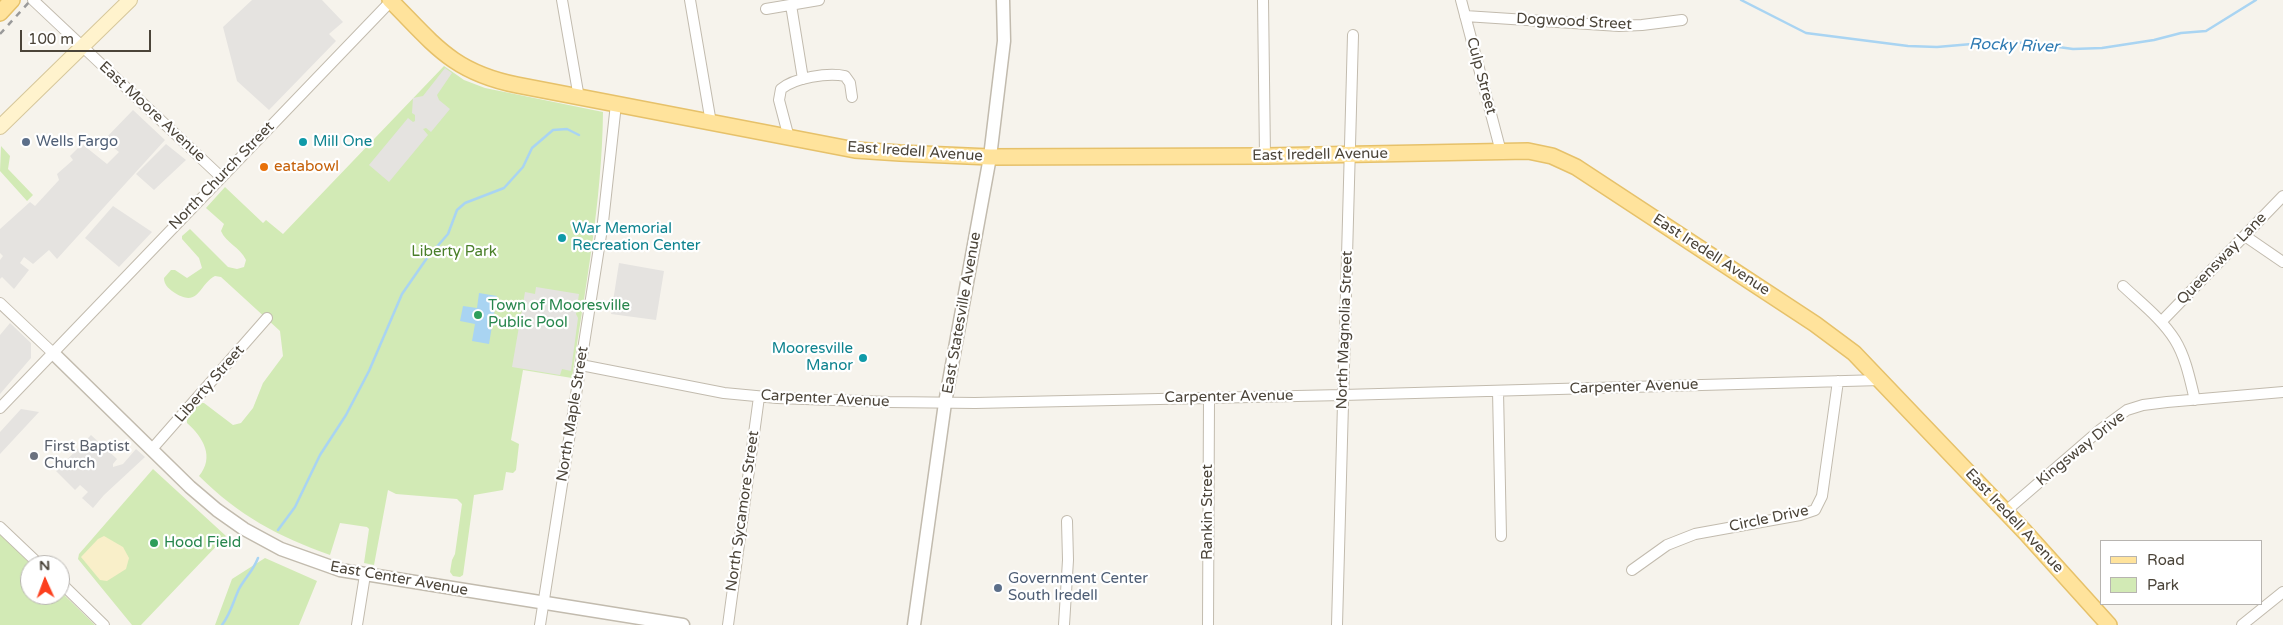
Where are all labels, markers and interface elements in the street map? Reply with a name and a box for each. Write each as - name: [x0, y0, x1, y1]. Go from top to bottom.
- street label: Dogwood Street: [1516, 10, 1632, 34]
- scale bar: [22, 20, 154, 52]
- text: 100 m: [28, 30, 74, 48]
- street label: Culp Street: [1462, 35, 1500, 117]
- water label: Rocky River: [1969, 35, 2059, 57]
- street label: East Moore Avenue: [95, 58, 209, 166]
- street label: North Church Street: [166, 118, 278, 234]
- place label: Wells Fargo: [36, 133, 118, 151]
- place label: Mill One: [313, 133, 372, 151]
- marker: Wells Fargo: [20, 136, 32, 148]
- marker: Mill One: [297, 136, 309, 148]
- street label: East Iredell Avenue: [847, 138, 983, 166]
- street label: East Iredell Avenue: [1252, 145, 1388, 165]
- place label: eatabowl: [274, 158, 339, 176]
- marker: eatabowl: [258, 161, 270, 173]
- street label: Queensway Lane: [2173, 209, 2271, 309]
- street label: East Iredell Avenue: [1649, 210, 1773, 300]
- place label: War Memorial Recreation Center: [572, 220, 701, 255]
- street label: East Statesville Avenue: [939, 231, 985, 395]
- marker: War Memorial Recreation Center: [556, 232, 568, 244]
- park label: Liberty Park: [411, 243, 497, 261]
- street label: North Magnolia Street: [1333, 250, 1357, 410]
- place label: Town of Mooresville Public Pool: [488, 297, 630, 332]
- marker: Town of Mooresville Public Pool: [472, 309, 484, 321]
- place label: Mooresville Manor: [772, 340, 853, 375]
- street label: Liberty Street: [172, 342, 248, 426]
- street label: North Maple Street: [553, 345, 593, 483]
- marker: Mooresville Manor: [857, 352, 869, 364]
- street label: Carpenter Avenue: [1569, 376, 1699, 398]
- street label: Carpenter Avenue: [760, 387, 890, 411]
- street label: Carpenter Avenue: [1164, 387, 1294, 407]
- street label: Kingsway Drive: [2033, 408, 2129, 490]
- street label: North Sycamore Street: [723, 429, 763, 593]
- place label: First Baptist Church: [44, 438, 130, 473]
- marker: First Baptist Church: [28, 450, 40, 462]
- street label: Rankin Street: [1199, 464, 1217, 560]
- street label: East Iredell Avenue: [1961, 465, 2067, 577]
- street label: Circle Drive: [1728, 502, 1810, 536]
- place label: Hood Field: [164, 534, 241, 552]
- marker: Hood Field: [148, 537, 160, 549]
- legend: [2100, 540, 2263, 605]
- text: Road: [2147, 551, 2185, 569]
- north arrow: [20, 555, 70, 605]
- text: N: [39, 557, 50, 574]
- street label: East Center Avenue: [329, 558, 469, 600]
- place label: Government Center South Iredell: [1008, 570, 1148, 605]
- text: Park: [2147, 576, 2179, 594]
- marker: Government Center South Iredell: [992, 582, 1004, 594]

